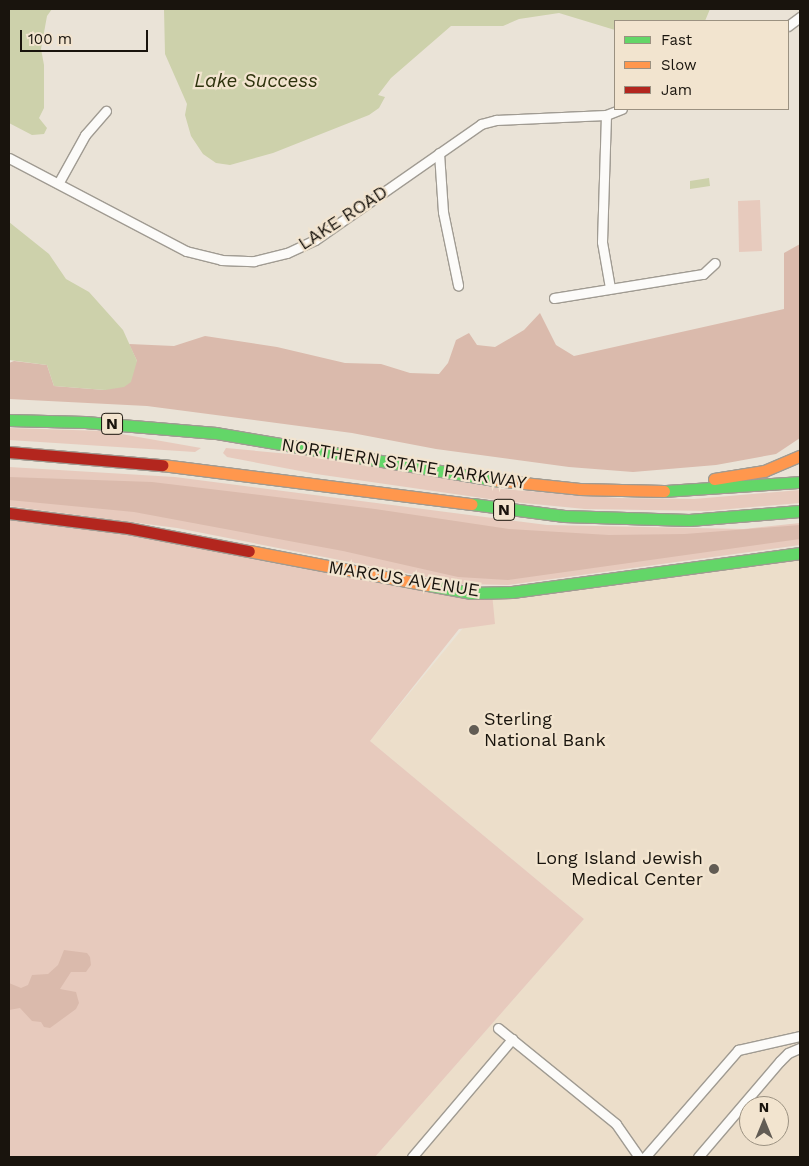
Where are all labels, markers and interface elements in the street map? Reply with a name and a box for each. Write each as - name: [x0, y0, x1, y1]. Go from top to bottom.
- scale bar: [22, 20, 150, 52]
- legend: [614, 20, 789, 110]
- text: 100 m: [28, 30, 72, 48]
- text: Fast: [661, 31, 692, 49]
- text: Slow: [661, 56, 697, 74]
- water label: Lake Success: [194, 70, 318, 92]
- text: Jam: [661, 81, 692, 99]
- street label: LAKE ROAD: [294, 181, 392, 255]
- road number: N: [101, 410, 123, 438]
- street label: NORTHERN STATE PARKWAY: [280, 434, 528, 494]
- road number: N: [493, 496, 515, 524]
- street label: MARCUS AVENUE: [327, 556, 481, 602]
- place label: Sterling National Bank: [484, 709, 606, 752]
- marker: Sterling National Bank: [468, 724, 480, 736]
- place label: Long Island Jewish Medical Center: [535, 848, 703, 891]
- marker: Long Island Jewish Medical Center: [707, 862, 721, 876]
- north arrow: [739, 1096, 789, 1146]
- text: N: [759, 1099, 769, 1115]

